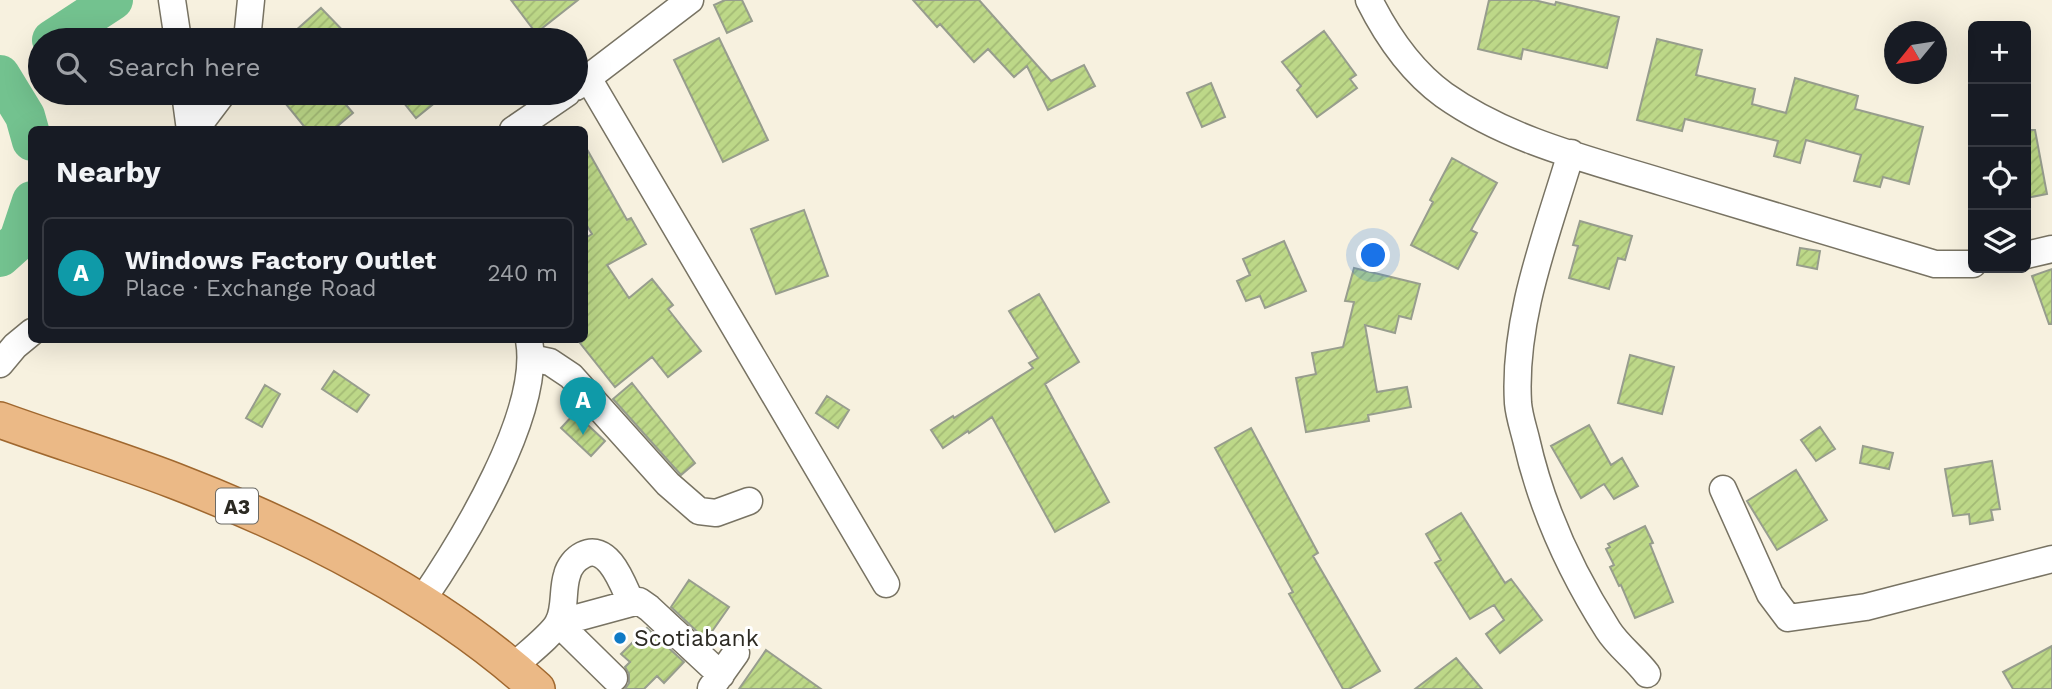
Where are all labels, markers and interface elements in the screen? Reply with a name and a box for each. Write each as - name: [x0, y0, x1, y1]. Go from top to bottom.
- north arrow: [1884, 21, 1947, 84]
- map controls: [1968, 21, 2031, 273]
- button: +: [1968, 21, 2031, 84]
- search box: [28, 28, 588, 105]
- icon: search: [52, 48, 90, 86]
- text: Search here: [108, 52, 260, 82]
- button: −: [1968, 84, 2031, 147]
- button: locate: [1968, 147, 2031, 210]
- text: Nearby: [56, 154, 161, 189]
- button: layers: [1968, 210, 2031, 273]
- your location: [1356, 238, 1390, 272]
- text: Windows Factory Outlet: [125, 245, 436, 275]
- text: A: [73, 260, 89, 287]
- text: 240 m: [487, 260, 558, 287]
- text: Place · Exchange Road: [125, 275, 376, 302]
- pin: A: [560, 377, 606, 435]
- road number: A3: [216, 489, 258, 524]
- place label: Scotiabank: [634, 625, 759, 652]
- marker: Scotiabank: [612, 630, 628, 646]

